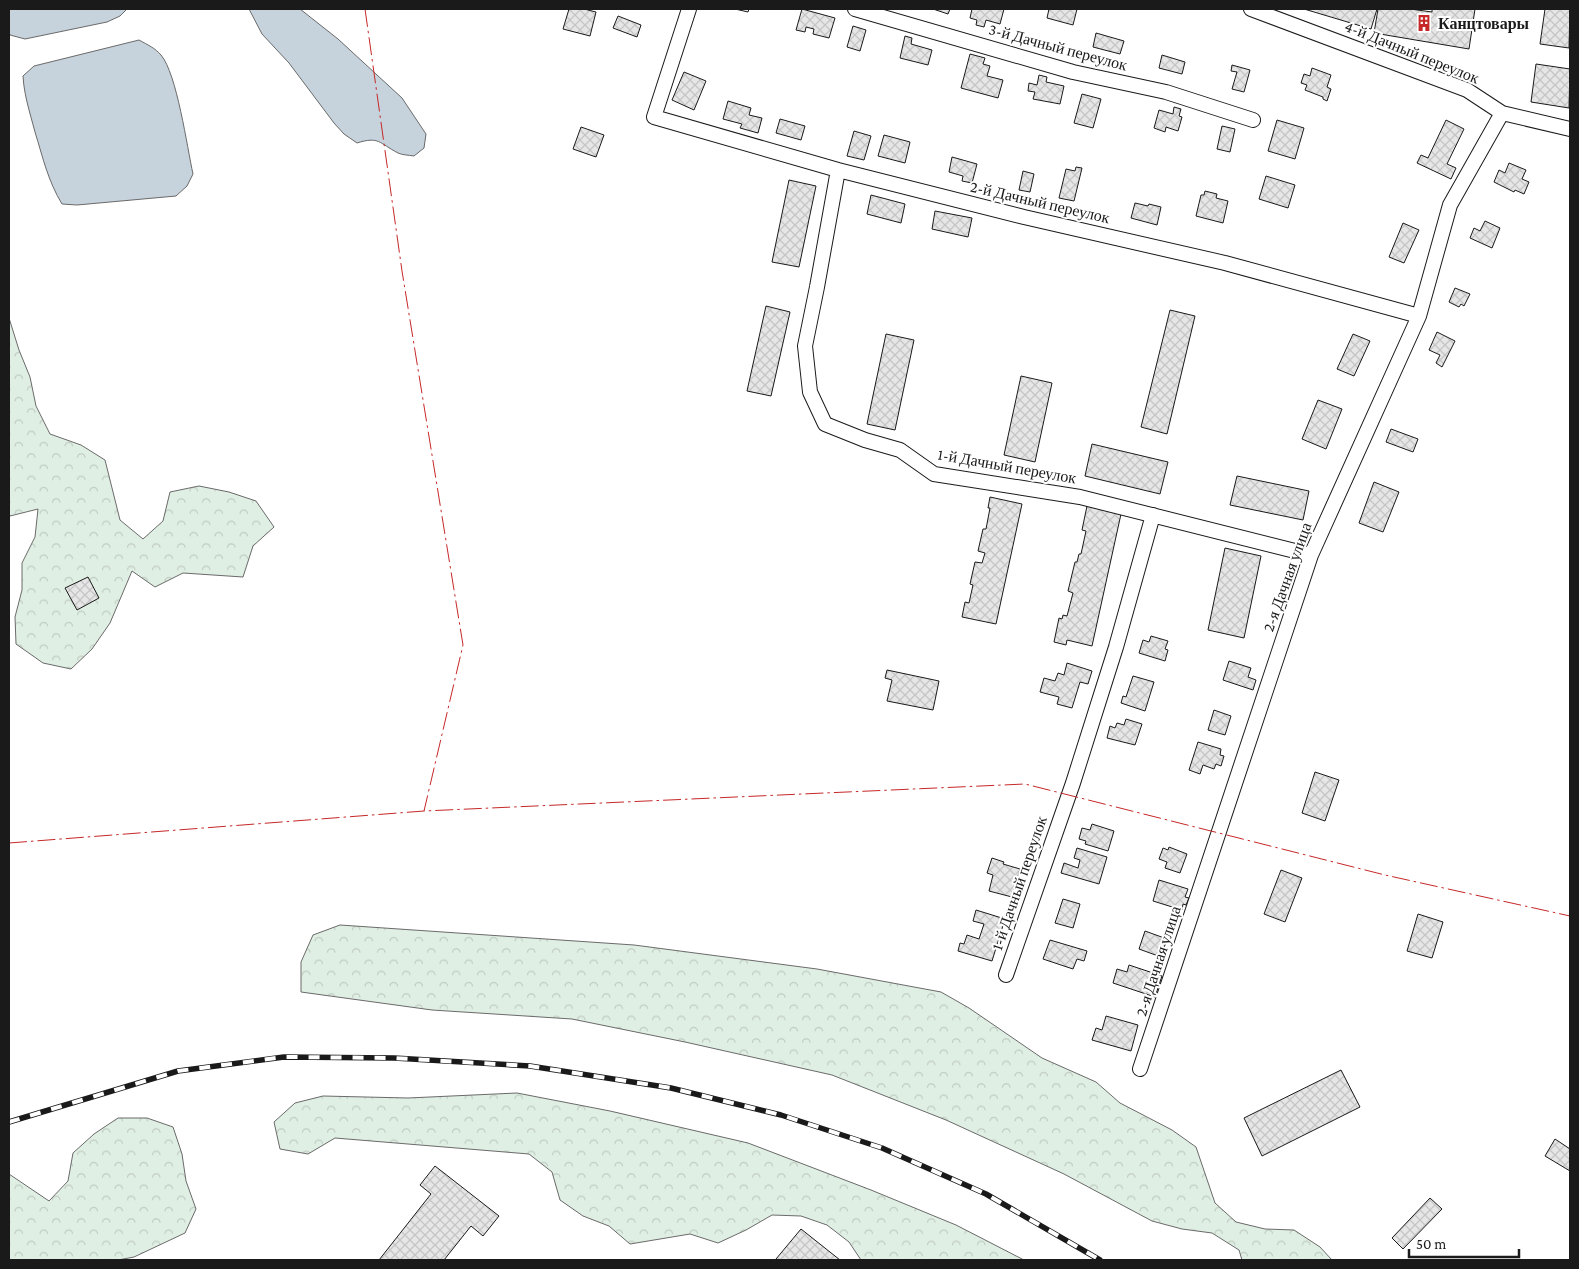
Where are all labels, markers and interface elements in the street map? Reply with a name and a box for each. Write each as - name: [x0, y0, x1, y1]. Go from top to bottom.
- building icon: Канцтовары: [1414, 13, 1434, 33]
- place label: Канцтовары: [1438, 15, 1530, 33]
- street label: 4-й Дачный переулок: [1342, 17, 1482, 88]
- street label: 3-й Дачный переулок: [987, 20, 1129, 75]
- street label: 2-й Дачный переулок: [968, 178, 1112, 227]
- street label: 1-й Дачный переулок: [936, 445, 1078, 488]
- street label: 2-я Дачная улица: [1259, 520, 1316, 634]
- street label: 1-й Дачный переулок: [988, 814, 1051, 952]
- street label: 2-я Дачная улица: [1132, 904, 1185, 1019]
- scale bar: [1409, 1226, 1519, 1258]
- text: 50 m: [1416, 1236, 1446, 1252]

